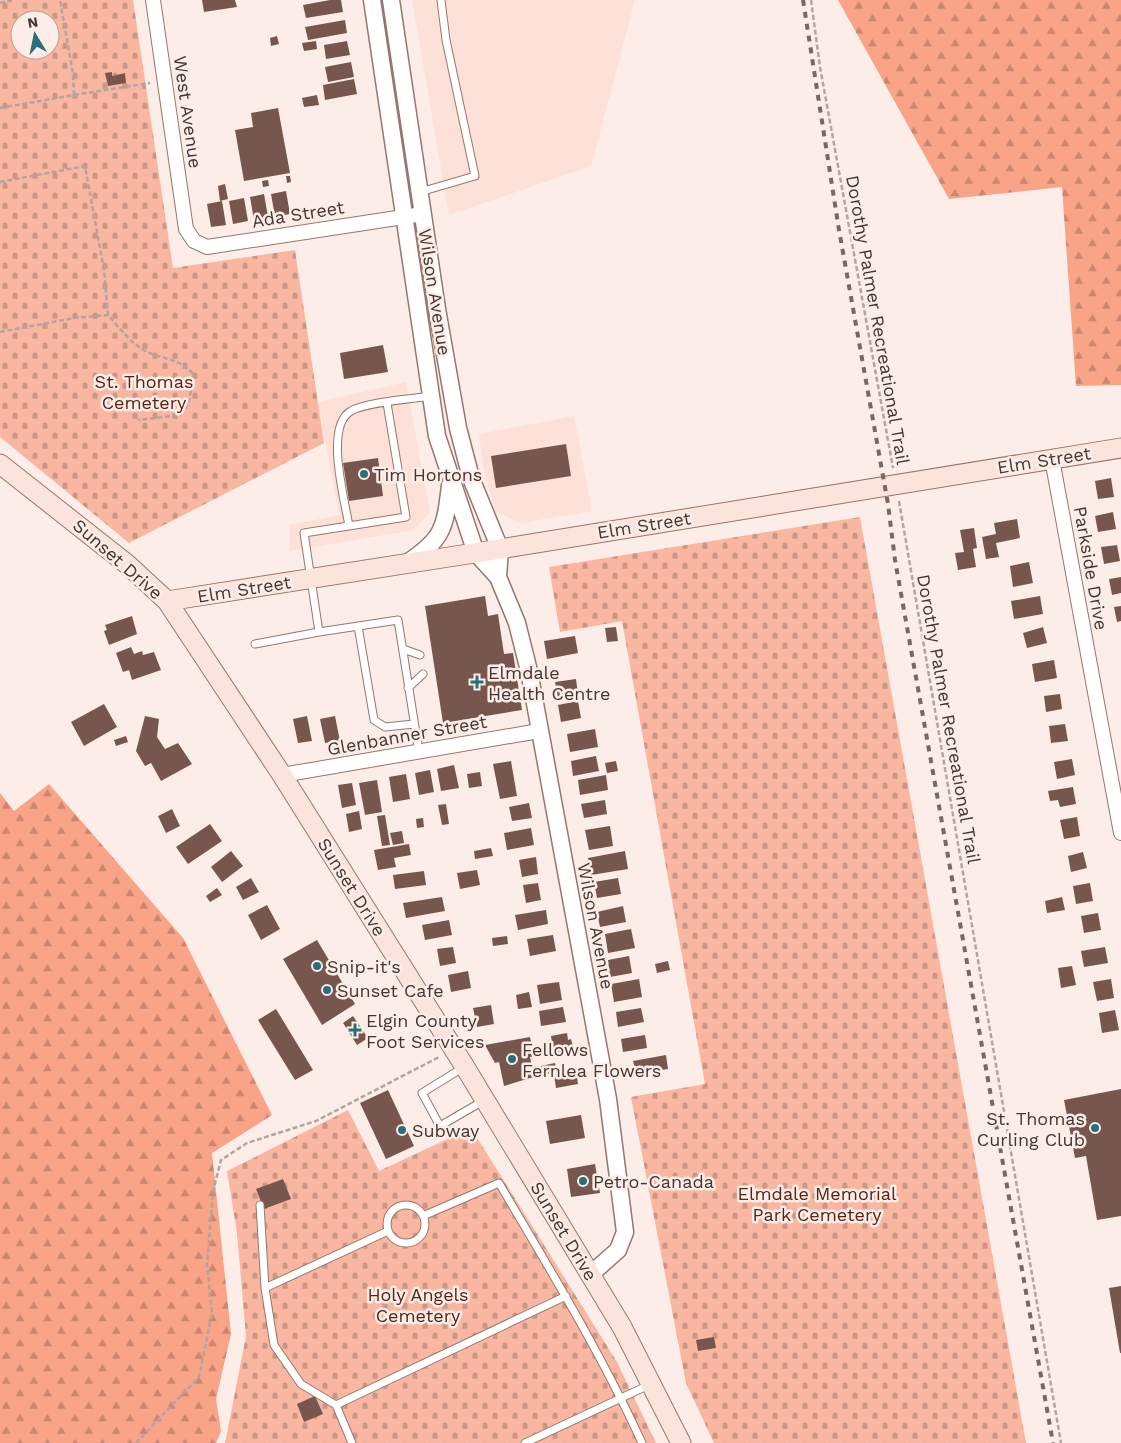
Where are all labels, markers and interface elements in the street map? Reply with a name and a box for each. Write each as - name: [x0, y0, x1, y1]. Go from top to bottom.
- north arrow: [10, 10, 60, 60]
- text: N: [26, 13, 39, 31]
- street label: West Avenue: [170, 54, 206, 170]
- street label: Dorothy Palmer Recreational Trail: [842, 174, 914, 467]
- street label: Ada Street: [250, 196, 346, 232]
- street label: Wilson Avenue: [415, 227, 455, 357]
- park label: St. Thomas Cemetery: [95, 371, 193, 413]
- street label: Elm Street: [996, 442, 1093, 478]
- place label: Tim Hortons: [374, 464, 482, 485]
- marker: Tim Hortons: [358, 468, 370, 480]
- street label: Parkside Drive: [1070, 504, 1112, 632]
- street label: Elm Street: [596, 507, 693, 543]
- street label: Sunset Drive: [69, 514, 167, 604]
- street label: Elm Street: [196, 571, 293, 607]
- street label: Dorothy Palmer Recreational Trail: [913, 573, 985, 866]
- place label: Elmdale Health Centre: [488, 662, 610, 704]
- marker: Elmdale Health Centre: [470, 675, 484, 689]
- street label: Glenbanner Street: [326, 711, 489, 759]
- street label: Sunset Drive: [313, 834, 391, 940]
- street label: Wilson Avenue: [573, 861, 619, 991]
- place label: Snip-it's: [327, 956, 401, 977]
- marker: Snip-it's: [311, 960, 323, 972]
- place label: Sunset Cafe: [337, 980, 444, 1001]
- marker: Sunset Cafe: [321, 984, 333, 996]
- place label: Elgin County Foot Services: [366, 1010, 484, 1052]
- marker: Elgin County Foot Services: [348, 1023, 362, 1037]
- place label: Fellows Fernlea Flowers: [522, 1039, 661, 1081]
- marker: Fellows Fernlea Flowers: [506, 1053, 518, 1065]
- place label: St. Thomas Curling Club: [977, 1108, 1085, 1150]
- place label: Subway: [412, 1120, 480, 1141]
- marker: St. Thomas Curling Club: [1089, 1122, 1101, 1134]
- marker: Subway: [396, 1124, 408, 1136]
- place label: Petro-Canada: [593, 1171, 714, 1192]
- marker: Petro-Canada: [577, 1175, 589, 1187]
- street label: Sunset Drive: [526, 1178, 602, 1284]
- park label: Elmdale Memorial Park Cemetery: [737, 1183, 897, 1225]
- park label: Holy Angels Cemetery: [367, 1284, 469, 1326]

